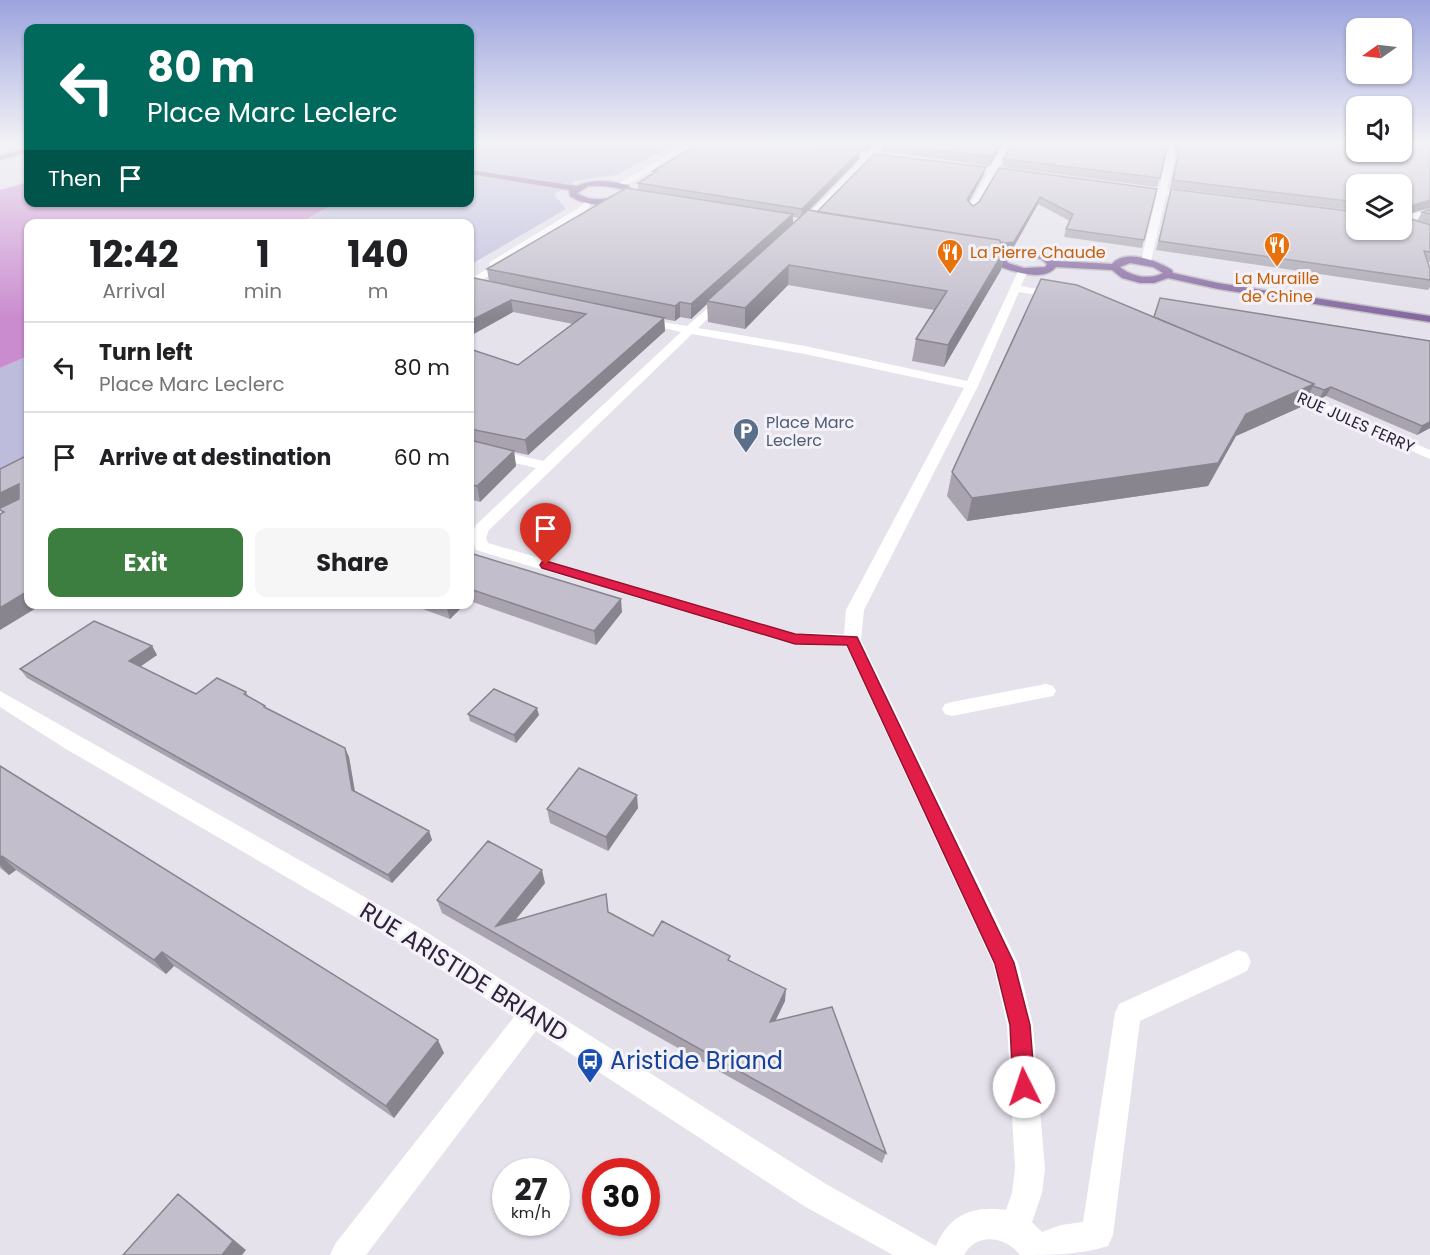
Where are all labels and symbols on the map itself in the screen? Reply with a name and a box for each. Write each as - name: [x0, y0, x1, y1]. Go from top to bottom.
- north arrow: [1346, 18, 1412, 84]
- restaurant icon: La Muraille de Chine: [1262, 230, 1292, 268]
- restaurant icon: La Pierre Chaude: [935, 237, 965, 275]
- place label: La Pierre Chaude: [970, 241, 1106, 264]
- place label: La Muraille de Chine: [1235, 267, 1319, 308]
- street label: RUE JULES FERRY: [1293, 386, 1419, 459]
- place label: Place Marc Leclerc: [766, 411, 854, 452]
- parking icon: Place Marc Leclerc: [731, 416, 761, 454]
- pin: [520, 503, 571, 565]
- street label: RUE ARISTIDE BRIAND: [354, 894, 575, 1049]
- place label: Aristide Briand: [610, 1044, 783, 1077]
- bus stop icon: Aristide Briand: [575, 1046, 605, 1084]
- position arrow: [992, 1055, 1056, 1119]
- speed limit sign: 30: [582, 1158, 660, 1236]

